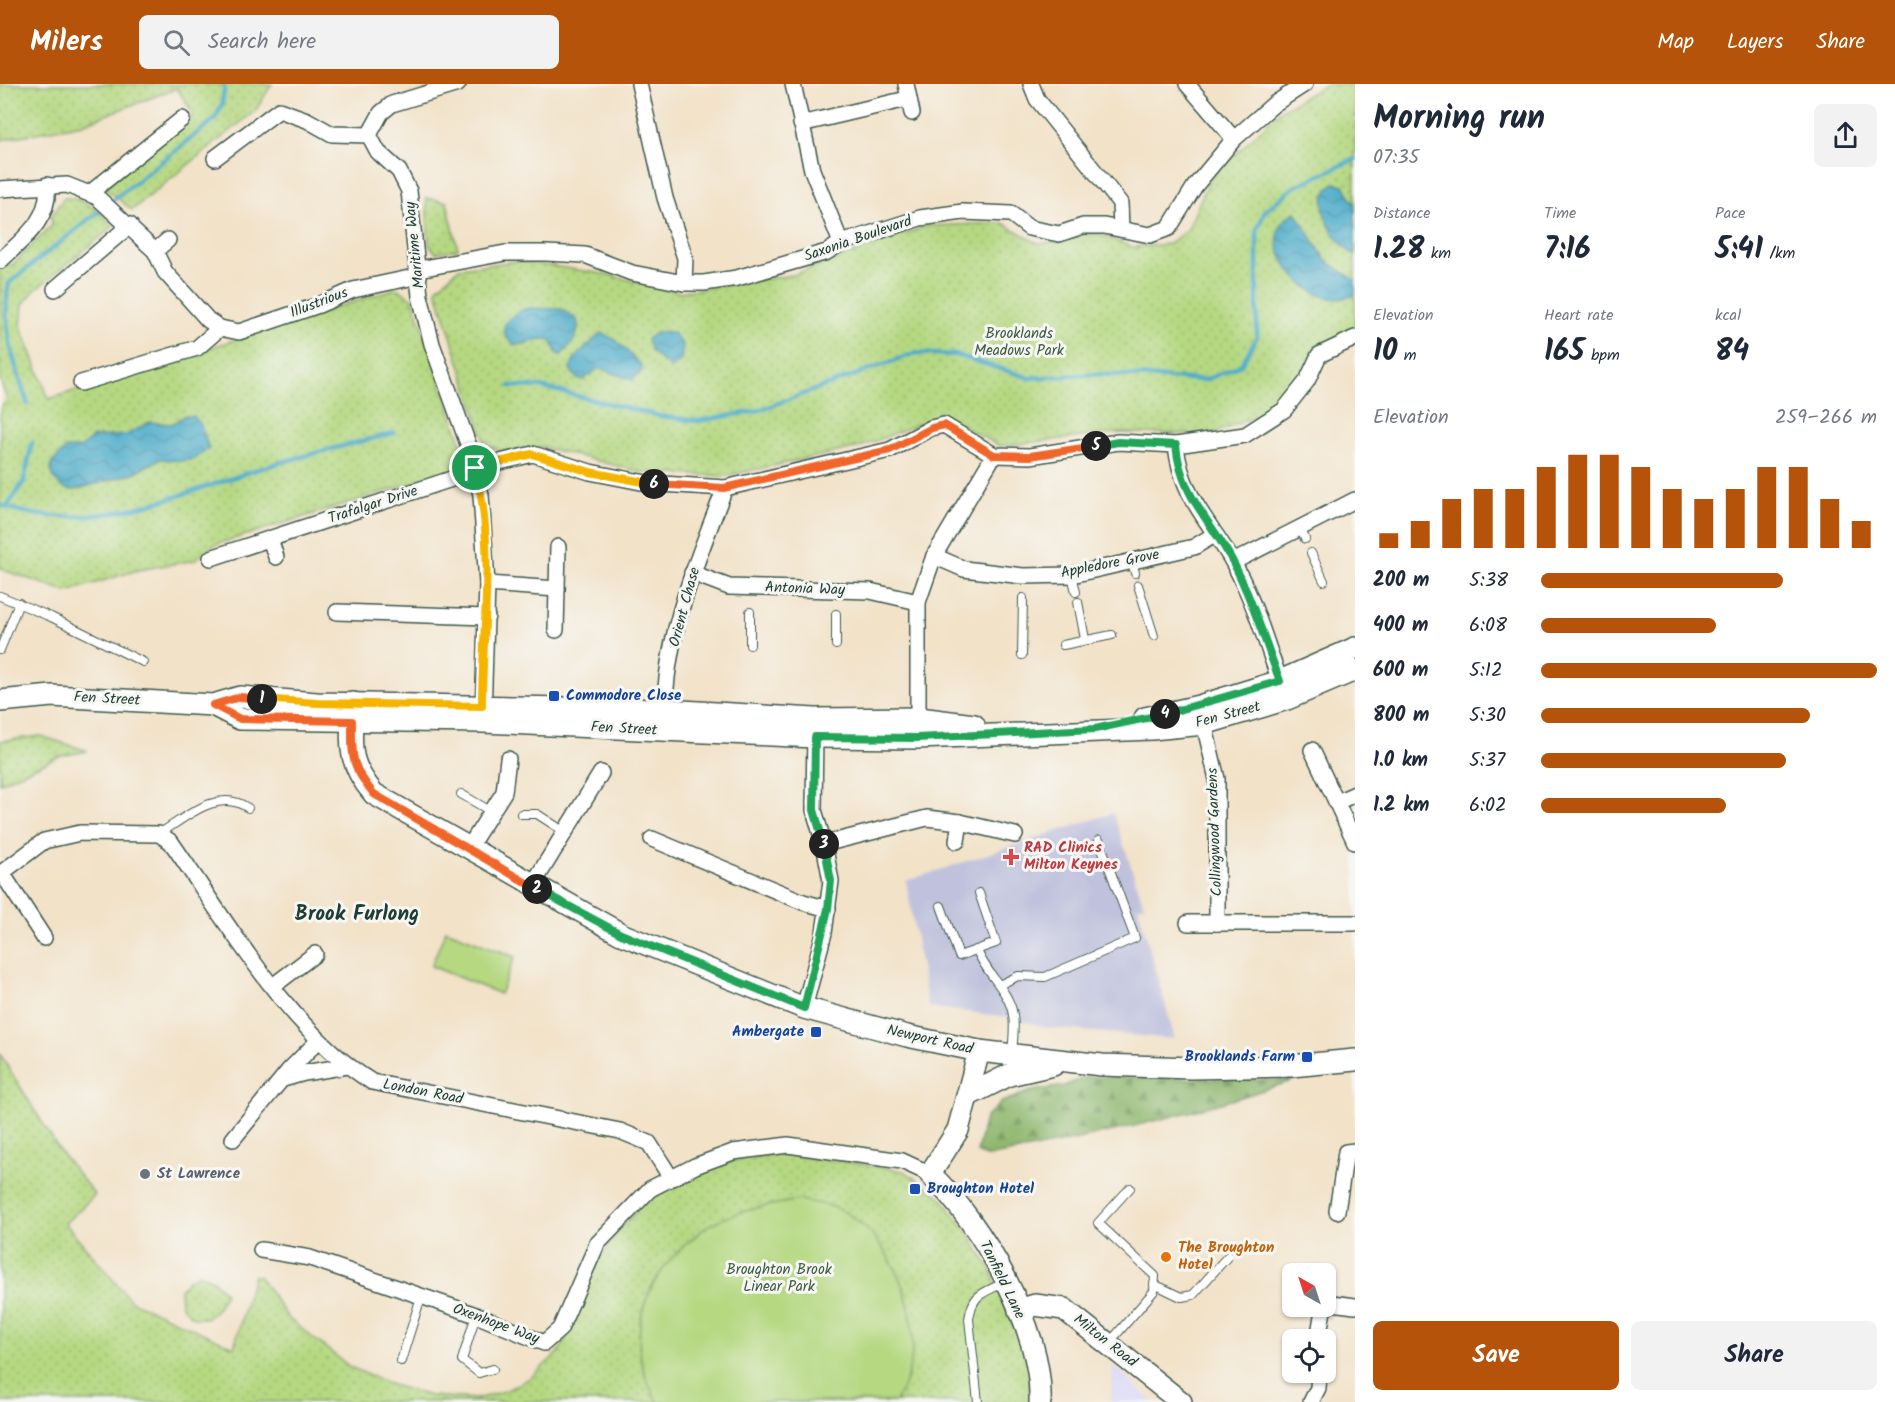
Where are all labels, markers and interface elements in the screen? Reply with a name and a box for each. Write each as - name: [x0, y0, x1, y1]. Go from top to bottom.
- search box: [139, 15, 559, 69]
- text: Milers: [30, 20, 103, 65]
- text: Search here: [208, 25, 316, 60]
- icon: search: [160, 26, 193, 59]
- text: Map: [1657, 26, 1694, 59]
- text: Layers: [1727, 26, 1783, 59]
- text: Share: [1816, 26, 1865, 59]
- text: Morning run: [1373, 93, 1545, 146]
- button: share: [1814, 104, 1877, 167]
- text: 07:35: [1373, 142, 1419, 174]
- street label: Maritime Way: [398, 199, 431, 290]
- text: Distance: [1373, 201, 1431, 226]
- text: Time: [1544, 201, 1576, 226]
- text: Pace: [1715, 201, 1746, 226]
- street label: Saxonia Boulevard: [801, 209, 916, 269]
- text: 1.28: [1373, 226, 1424, 274]
- text: 7:16: [1544, 226, 1591, 274]
- text: 5:41: [1715, 226, 1763, 274]
- text: km: [1424, 241, 1451, 266]
- text: /km: [1763, 241, 1795, 266]
- street label: Illustrious: [287, 281, 352, 325]
- text: Elevation: [1373, 303, 1434, 328]
- text: Heart rate: [1544, 303, 1614, 328]
- text: kcal: [1715, 303, 1741, 328]
- park label: Brooklands Meadows Park: [974, 322, 1065, 363]
- text: 10: [1373, 328, 1397, 376]
- text: 165: [1544, 328, 1585, 376]
- text: 84: [1715, 328, 1749, 376]
- text: m: [1397, 343, 1417, 368]
- text: bpm: [1585, 343, 1620, 368]
- text: Elevation: [1373, 402, 1449, 434]
- text: 259–266 m: [1775, 402, 1877, 434]
- pin: 5: [1081, 431, 1111, 461]
- text: 5: [1092, 433, 1100, 458]
- pin: [449, 442, 500, 493]
- icon: arrive: [458, 451, 491, 484]
- pin: 6: [639, 469, 669, 499]
- text: 6: [650, 471, 658, 496]
- street label: Trafalgar Drive: [325, 479, 421, 531]
- street label: Appledore Grove: [1059, 543, 1162, 585]
- street label: Orient Chase: [663, 564, 707, 649]
- text: 200 m: [1373, 565, 1429, 597]
- text: 5:38: [1469, 565, 1508, 597]
- street label: Antonia Way: [765, 576, 846, 602]
- text: 400 m: [1373, 610, 1429, 642]
- text: 6:08: [1469, 610, 1507, 642]
- text: 600 m: [1373, 655, 1428, 687]
- text: 5:12: [1469, 655, 1503, 687]
- pin: 1: [247, 684, 277, 714]
- place label: Commodore Close: [566, 684, 682, 708]
- street label: Fen Street: [73, 685, 141, 713]
- text: 1: [260, 686, 264, 711]
- marker: Commodore Close: [547, 689, 561, 703]
- street label: Fen Street: [1193, 695, 1263, 735]
- pin: 4: [1150, 699, 1180, 729]
- text: 800 m: [1373, 700, 1429, 732]
- text: 5:30: [1469, 700, 1506, 732]
- text: 4: [1161, 701, 1169, 726]
- street label: Fen Street: [590, 715, 658, 743]
- text: 1.0 km: [1373, 745, 1428, 777]
- text: 5:37: [1469, 745, 1505, 777]
- street label: Collingwood Gardens: [1201, 767, 1229, 897]
- text: 1.2 km: [1373, 790, 1429, 822]
- text: 6:02: [1469, 790, 1507, 822]
- pin: 3: [809, 829, 839, 859]
- text: 3: [820, 831, 828, 856]
- place label: RAD Clinics Milton Keynes: [1024, 836, 1118, 877]
- marker: RAD Clinics Milton Keynes: [1002, 848, 1020, 866]
- pin: 2: [522, 874, 552, 904]
- text: 2: [532, 876, 542, 901]
- district label: Brook Furlong: [295, 898, 419, 931]
- street label: Newport Road: [885, 1018, 976, 1062]
- place label: Ambergate: [732, 1020, 805, 1044]
- marker: Ambergate: [809, 1025, 823, 1039]
- place label: Brooklands Farm: [1185, 1045, 1295, 1069]
- marker: Brooklands Farm: [1300, 1050, 1314, 1064]
- street label: London Road: [381, 1072, 466, 1112]
- place label: St Lawrence: [157, 1162, 241, 1186]
- marker: St Lawrence: [138, 1167, 152, 1181]
- place label: Broughton Hotel: [927, 1177, 1034, 1201]
- marker: Broughton Hotel: [908, 1182, 922, 1196]
- place label: The Broughton Hotel: [1178, 1236, 1274, 1277]
- street label: Tanfield Lane: [973, 1237, 1031, 1324]
- marker: The Broughton Hotel: [1159, 1250, 1173, 1264]
- park label: Broughton Brook Linear Park: [726, 1258, 833, 1299]
- north arrow: [1282, 1263, 1336, 1317]
- map controls: [1282, 1263, 1336, 1383]
- street label: Oxenhope Way: [449, 1297, 544, 1351]
- street label: Milton Road: [1068, 1308, 1143, 1374]
- button: Save: [1373, 1321, 1619, 1390]
- button: Share: [1631, 1321, 1877, 1390]
- button: locate: [1282, 1329, 1336, 1383]

